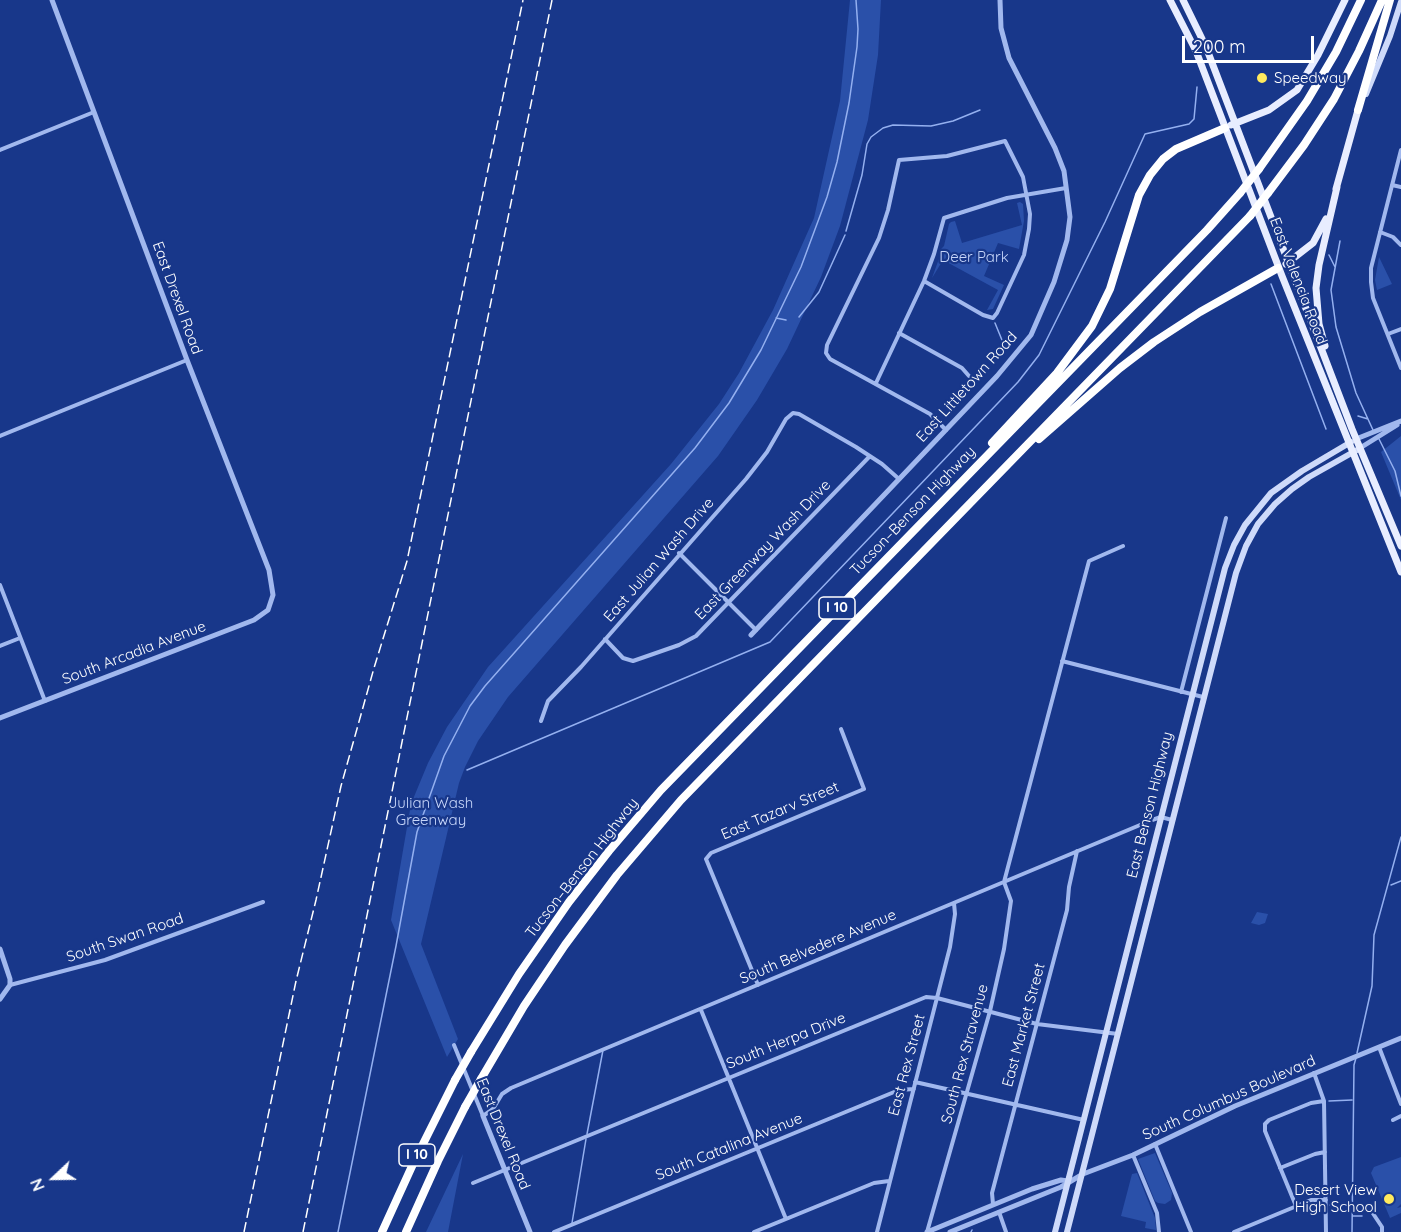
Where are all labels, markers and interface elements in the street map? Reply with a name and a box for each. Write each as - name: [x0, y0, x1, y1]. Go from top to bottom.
- scale bar: [1185, 24, 1317, 62]
- text: 200 m: [1193, 35, 1246, 58]
- place label: Speedway: [1274, 69, 1347, 87]
- marker: Speedway: [1255, 71, 1269, 85]
- street label: East Valencia Road: [1265, 215, 1331, 347]
- street label: East Drexel Road: [148, 239, 206, 357]
- park label: Deer Park: [939, 248, 1009, 266]
- street label: East Littletown Road: [913, 328, 1021, 446]
- street label: Tucson–Benson Highway: [847, 443, 979, 579]
- street label: East Greenway Wash Drive: [691, 476, 835, 624]
- street label: East Julian Wash Drive: [600, 494, 718, 626]
- road number: I 10: [819, 597, 855, 619]
- street label: South Arcadia Avenue: [60, 617, 208, 689]
- street label: East Benson Highway: [1123, 730, 1177, 880]
- street label: East Tazarv Street: [718, 778, 842, 844]
- park label: Julian Wash Greenway: [389, 794, 473, 829]
- street label: Tucson–Benson Highway: [522, 794, 642, 942]
- street label: South Belvedere Avenue: [737, 906, 899, 988]
- street label: South Swan Road: [64, 910, 186, 966]
- street label: East Market Street: [999, 961, 1049, 1089]
- street label: South Rex Stravenue: [938, 982, 992, 1126]
- street label: South Herpa Drive: [724, 1009, 848, 1073]
- street label: East Rex Street: [885, 1012, 929, 1118]
- street label: South Columbus Boulevard: [1140, 1052, 1318, 1144]
- street label: East Drexel Road: [472, 1076, 534, 1192]
- street label: South Catalina Avenue: [653, 1109, 805, 1185]
- road number: I 10: [399, 1144, 435, 1166]
- north arrow: [24, 1148, 84, 1208]
- text: N: [26, 1176, 49, 1194]
- place label: Desert View High School: [1294, 1181, 1377, 1216]
- marker: Desert View High School: [1382, 1192, 1396, 1206]

